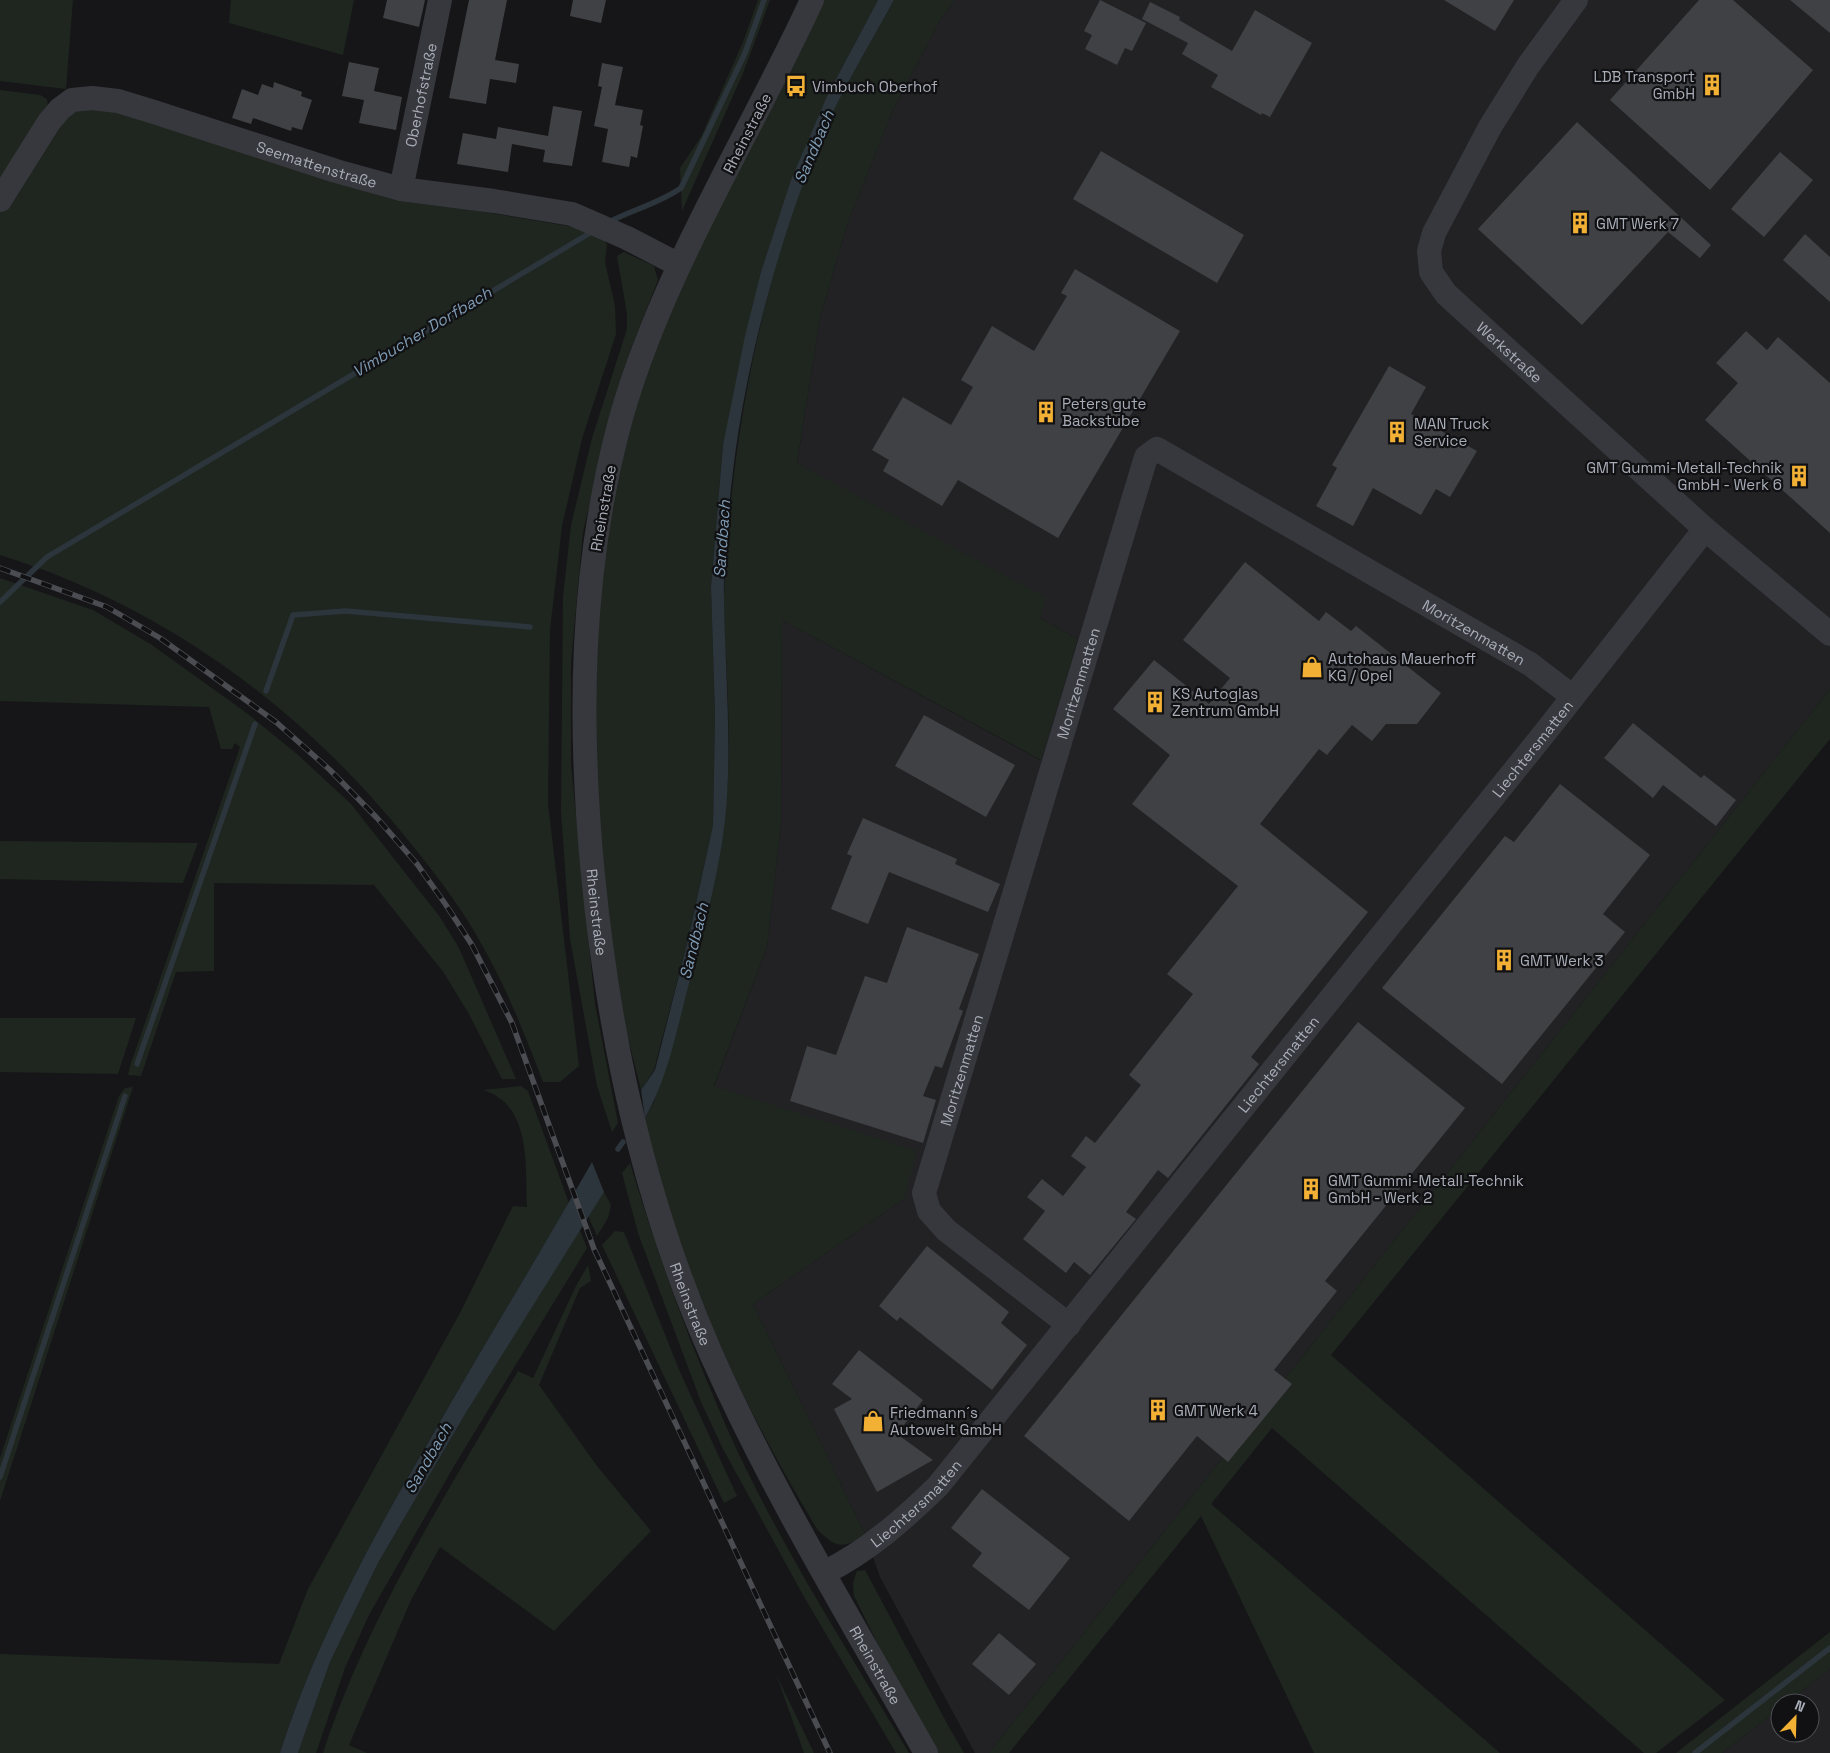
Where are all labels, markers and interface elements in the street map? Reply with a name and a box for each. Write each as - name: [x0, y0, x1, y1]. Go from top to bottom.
- street label: Oberhofstraße: [400, 41, 440, 149]
- place label: LDB Transport GmbH: [1594, 67, 1695, 103]
- building icon: LDB Transport GmbH: [1699, 72, 1725, 98]
- bus stop icon: Vimbuch Oberhof: [783, 73, 809, 99]
- place label: Vimbuch Oberhof: [812, 77, 938, 96]
- street label: Rheinstraße: [719, 90, 775, 176]
- water label: Sandbach: [789, 106, 839, 187]
- street label: Seemattenstraße: [254, 136, 379, 191]
- building icon: GMT Werk 7: [1567, 210, 1593, 236]
- place label: GMT Werk 7: [1596, 214, 1679, 233]
- water label: Vimbucher Dorfbach: [348, 281, 497, 382]
- street label: Werkstraße: [1473, 317, 1547, 387]
- place label: Peters gute Backstube: [1062, 394, 1147, 430]
- building icon: Peters gute Backstube: [1033, 399, 1059, 425]
- place label: MAN Truck Service: [1414, 414, 1489, 450]
- building icon: MAN Truck Service: [1384, 419, 1410, 445]
- place label: GMT Gummi-Metall-Technik GmbH - Werk 6: [1586, 458, 1782, 494]
- street label: Rheinstraße: [586, 463, 620, 553]
- building icon: GMT Gummi-Metall-Technik GmbH - Werk 6: [1786, 463, 1812, 489]
- water label: Sandbach: [709, 498, 735, 579]
- street label: Moritzenmatten: [1419, 595, 1529, 669]
- street label: Moritzenmatten: [1052, 625, 1104, 741]
- place label: Autohaus Mauerhoff KG / Opel: [1328, 649, 1476, 685]
- shop icon: Autohaus Mauerhoff KG / Opel: [1299, 654, 1325, 680]
- place label: KS Autoglas Zentrum GmbH: [1172, 684, 1279, 720]
- building icon: KS Autoglas Zentrum GmbH: [1142, 689, 1168, 715]
- street label: Liechtersmatten: [1487, 696, 1577, 801]
- street label: Rheinstraße: [583, 868, 612, 957]
- water label: Sandbach: [674, 900, 714, 981]
- building icon: GMT Werk 3: [1491, 947, 1517, 973]
- place label: GMT Werk 3: [1520, 951, 1604, 970]
- street label: Moritzenmatten: [935, 1012, 987, 1128]
- street label: Liechtersmatten: [1233, 1012, 1323, 1116]
- place label: GMT Gummi-Metall-Technik GmbH - Werk 2: [1328, 1171, 1524, 1207]
- building icon: GMT Gummi-Metall-Technik GmbH - Werk 2: [1298, 1176, 1324, 1202]
- street label: Rheinstraße: [666, 1260, 716, 1348]
- building icon: GMT Werk 4: [1145, 1397, 1171, 1423]
- place label: GMT Werk 4: [1174, 1401, 1258, 1420]
- place label: Friedmann´s Autowelt GmbH: [890, 1403, 1002, 1439]
- shop icon: Friedmann´s Autowelt GmbH: [860, 1408, 886, 1434]
- water label: Sandbach: [399, 1418, 457, 1497]
- street label: Liechtersmatten: [866, 1455, 965, 1551]
- street label: Rheinstraße: [846, 1622, 906, 1708]
- north arrow: [1770, 1693, 1820, 1743]
- text: N: [1792, 1696, 1808, 1716]

